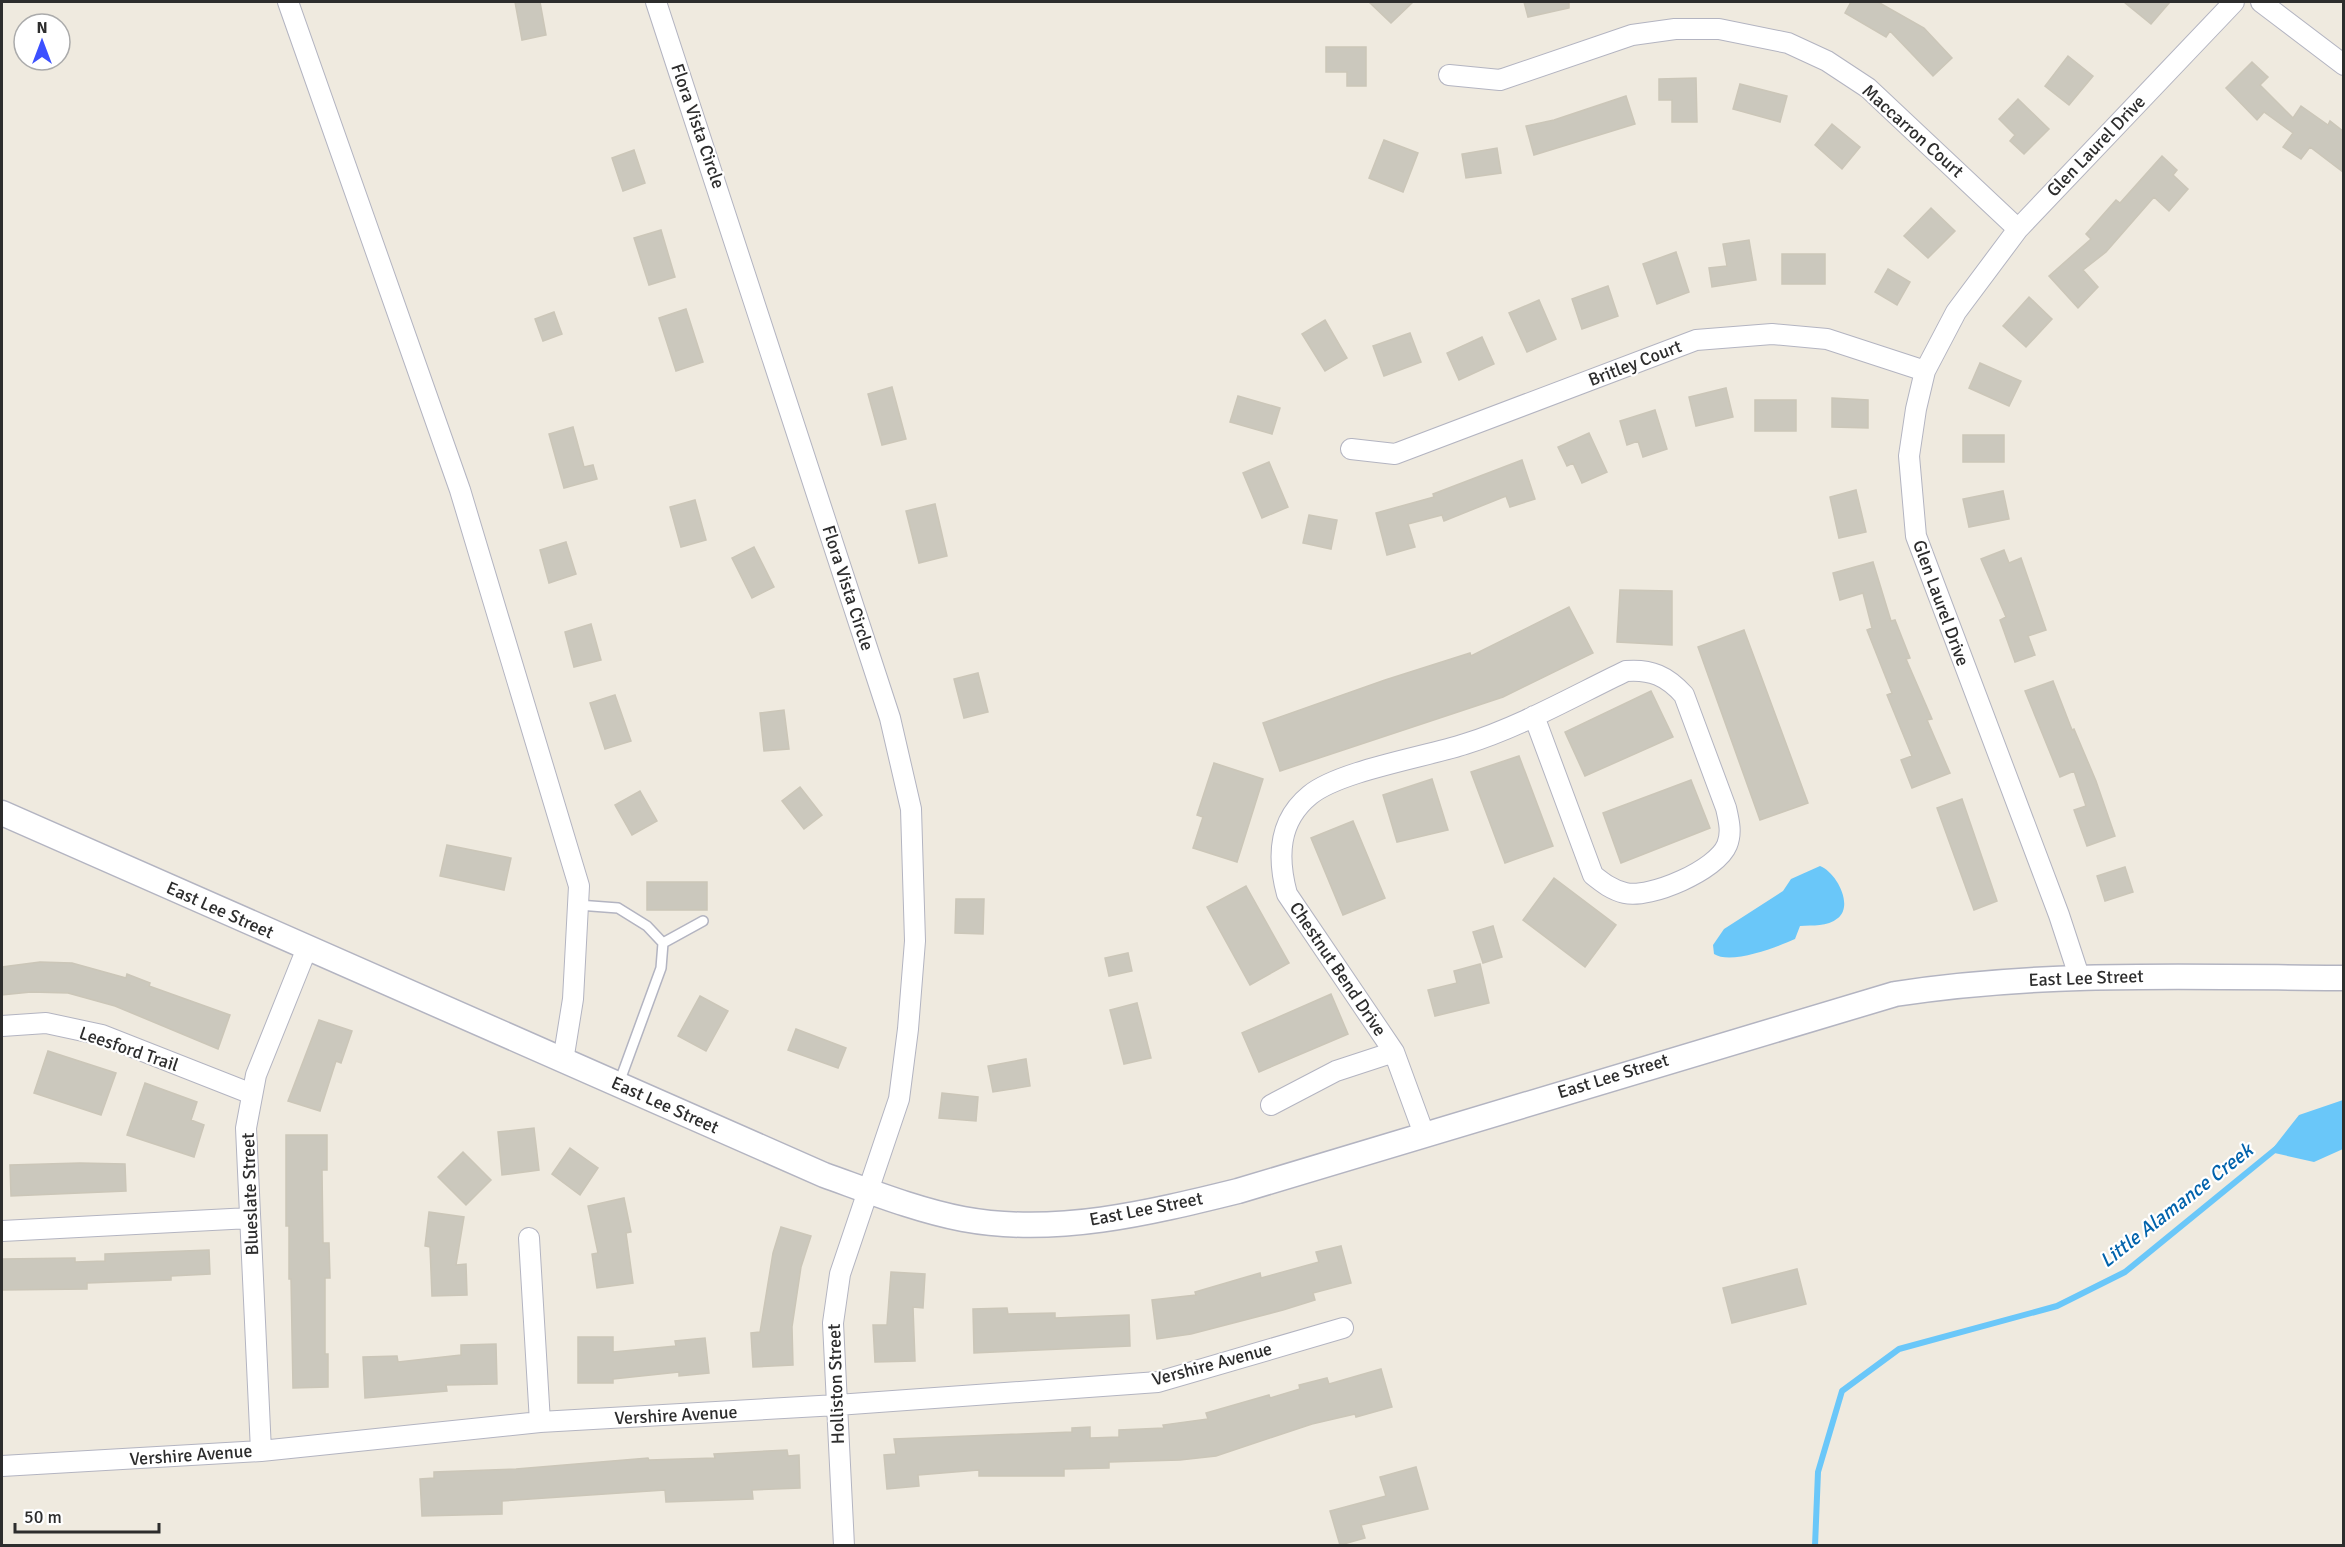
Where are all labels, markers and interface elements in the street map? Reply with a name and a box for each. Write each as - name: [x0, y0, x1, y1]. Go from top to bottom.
- north arrow: [12, 12, 72, 72]
- text: N: [36, 18, 48, 38]
- street label: Flora Vista Circle: [666, 61, 730, 191]
- street label: Maccarron Court: [1858, 80, 1968, 182]
- street label: Glen Laurel Drive: [2042, 91, 2150, 201]
- street label: Britley Court: [1585, 335, 1685, 391]
- street label: Flora Vista Circle: [817, 523, 879, 653]
- street label: Glen Laurel Drive: [1908, 537, 1974, 669]
- street label: East Lee Street: [163, 877, 277, 943]
- street label: Chestnut Bend Drive: [1285, 898, 1391, 1040]
- street label: East Lee Street: [2028, 965, 2144, 991]
- street label: Leesford Trail: [76, 1022, 182, 1076]
- street label: East Lee Street: [1555, 1049, 1671, 1103]
- street label: East Lee Street: [608, 1072, 722, 1138]
- street label: Blueslate Street: [237, 1132, 263, 1256]
- water label: Little Alamance Creek: [2095, 1137, 2259, 1273]
- street label: East Lee Street: [1087, 1187, 1205, 1231]
- street label: Holliston Street: [823, 1323, 849, 1445]
- street label: Vershire Avenue: [1150, 1337, 1274, 1391]
- street label: Vershire Avenue: [614, 1401, 738, 1429]
- street label: Vershire Avenue: [129, 1440, 253, 1470]
- scale bar: [15, 1496, 159, 1534]
- text: 50 m: [24, 1506, 62, 1528]

